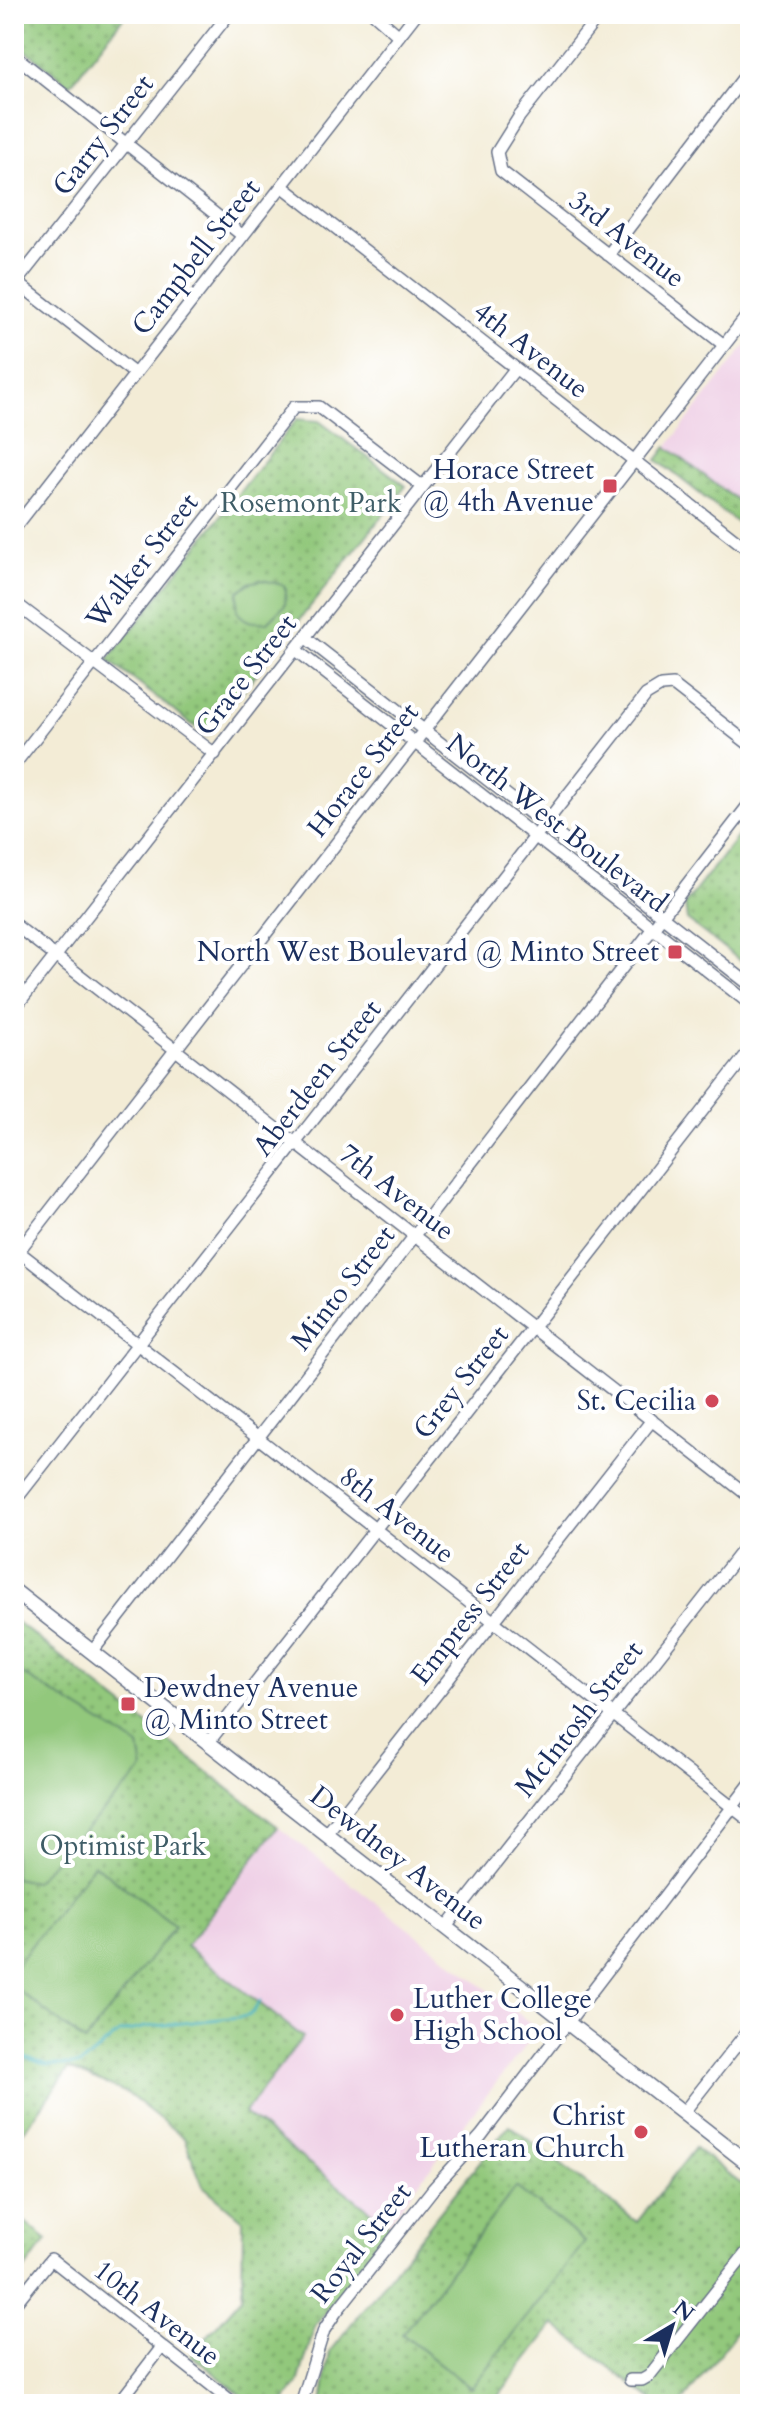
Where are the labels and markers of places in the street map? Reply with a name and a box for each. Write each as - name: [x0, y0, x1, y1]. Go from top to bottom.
- place label: Horace Street @ 4th Avenue: [422, 451, 594, 521]
- marker: Horace Street @ 4th Avenue: [601, 477, 619, 495]
- place label: North West Boulevard @ Minto Street: [197, 933, 659, 971]
- marker: North West Boulevard @ Minto Street: [666, 943, 684, 961]
- place label: St. Cecilia: [577, 1382, 696, 1420]
- marker: St. Cecilia: [703, 1392, 721, 1410]
- place label: Dewdney Avenue @ Minto Street: [144, 1669, 359, 1739]
- marker: Dewdney Avenue @ Minto Street: [119, 1695, 137, 1713]
- place label: Luther College High School: [413, 1980, 592, 2050]
- marker: Luther College High School: [388, 2006, 406, 2024]
- place label: Christ Lutheran Church: [420, 2097, 625, 2167]
- marker: Christ Lutheran Church: [632, 2123, 650, 2141]

